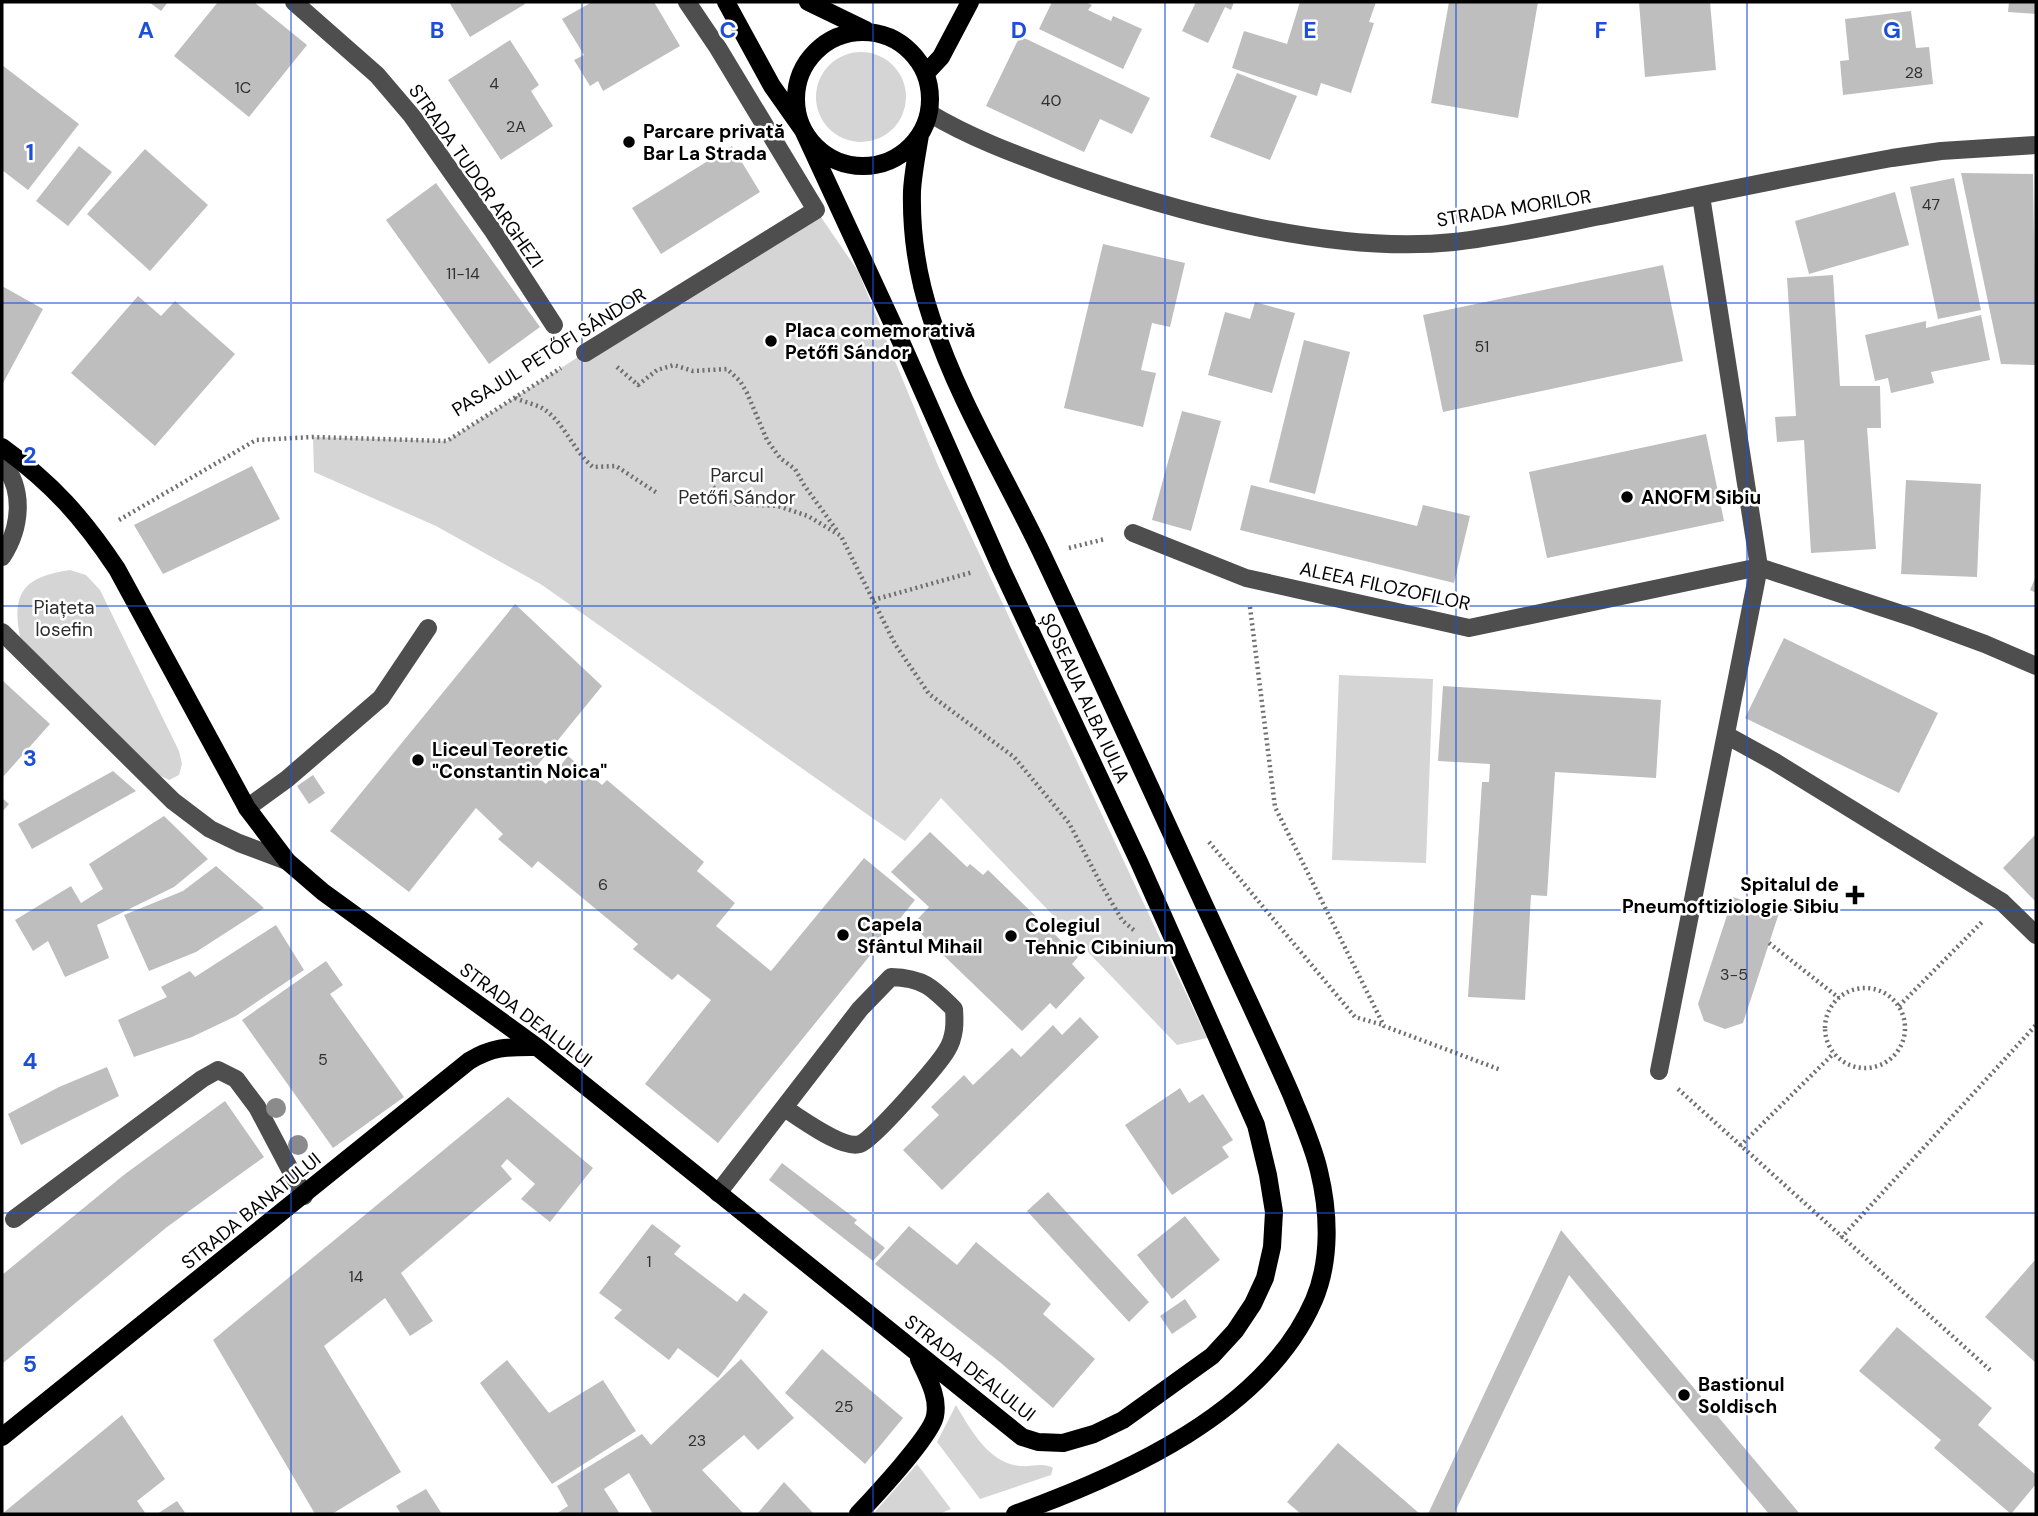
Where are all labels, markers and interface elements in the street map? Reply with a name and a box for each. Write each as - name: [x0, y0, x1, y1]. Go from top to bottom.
- text: A: [138, 15, 154, 45]
- text: B: [430, 15, 444, 45]
- text: C: [720, 15, 736, 45]
- text: D: [1011, 15, 1027, 45]
- text: E: [1303, 15, 1317, 45]
- text: F: [1595, 15, 1608, 45]
- text: G: [1883, 15, 1901, 45]
- house number: 28: [1905, 62, 1923, 83]
- house number: 4: [489, 73, 499, 94]
- house number: 1C: [235, 77, 251, 98]
- street label: STRADA TUDOR ARGHEZI: [403, 79, 549, 273]
- house number: 40: [1041, 90, 1061, 111]
- house number: 2A: [506, 116, 526, 137]
- place label: Parcare privată Bar La Strada: [643, 119, 785, 166]
- marker: Parcare privată Bar La Strada: [621, 134, 637, 150]
- text: 1: [26, 137, 34, 167]
- street label: STRADA MORILOR: [1435, 183, 1593, 233]
- house number: 47: [1922, 194, 1940, 215]
- house number: 11-14: [446, 263, 480, 284]
- street label: PASAJUL PETŐFI SÁNDOR: [447, 282, 651, 422]
- place label: Placa comemorativă Petőfi Sándor: [785, 318, 975, 365]
- marker: Placa comemorativă Petőfi Sándor: [763, 333, 779, 349]
- house number: 51: [1475, 336, 1489, 357]
- text: 2: [23, 440, 37, 470]
- park label: Parcul Petőfi Sándor: [678, 463, 796, 510]
- place label: ANOFM Sibiu: [1641, 485, 1761, 510]
- marker: ANOFM Sibiu: [1619, 489, 1635, 505]
- street label: ALEEA FILOZOFILOR: [1297, 556, 1473, 616]
- park label: Piațeta Iosefin: [33, 595, 95, 642]
- street label: ȘOSEAUA ALBA IULIA: [1035, 609, 1135, 787]
- place label: Liceul Teoretic "Constantin Noica": [432, 737, 607, 784]
- text: 3: [23, 743, 37, 773]
- marker: Liceul Teoretic "Constantin Noica": [410, 752, 426, 768]
- place label: Spitalul de Pneumoftiziologie Sibiu: [1622, 872, 1839, 919]
- house number: 6: [598, 874, 608, 895]
- marker: Spitalul de Pneumoftiziologie Sibiu: [1845, 885, 1865, 905]
- place label: Capela Sfântul Mihail: [857, 912, 983, 959]
- place label: Colegiul Tehnic Cibinium: [1025, 913, 1174, 960]
- marker: Capela Sfântul Mihail: [835, 927, 851, 943]
- marker: Colegiul Tehnic Cibinium: [1003, 928, 1019, 944]
- street label: STRADA DEALULUI: [455, 957, 597, 1073]
- house number: 3-5: [1720, 964, 1748, 985]
- text: 4: [23, 1046, 38, 1076]
- house number: 5: [318, 1049, 328, 1070]
- street label: STRADA BANATULUI: [176, 1147, 326, 1275]
- house number: 1: [647, 1251, 652, 1272]
- house number: 14: [349, 1266, 364, 1287]
- street label: STRADA DEALULUI: [899, 1309, 1041, 1427]
- text: 5: [23, 1349, 37, 1379]
- place label: Bastionul Soldisch: [1698, 1372, 1785, 1419]
- marker: Bastionul Soldisch: [1676, 1387, 1692, 1403]
- house number: 25: [835, 1396, 853, 1417]
- house number: 23: [688, 1430, 706, 1451]

